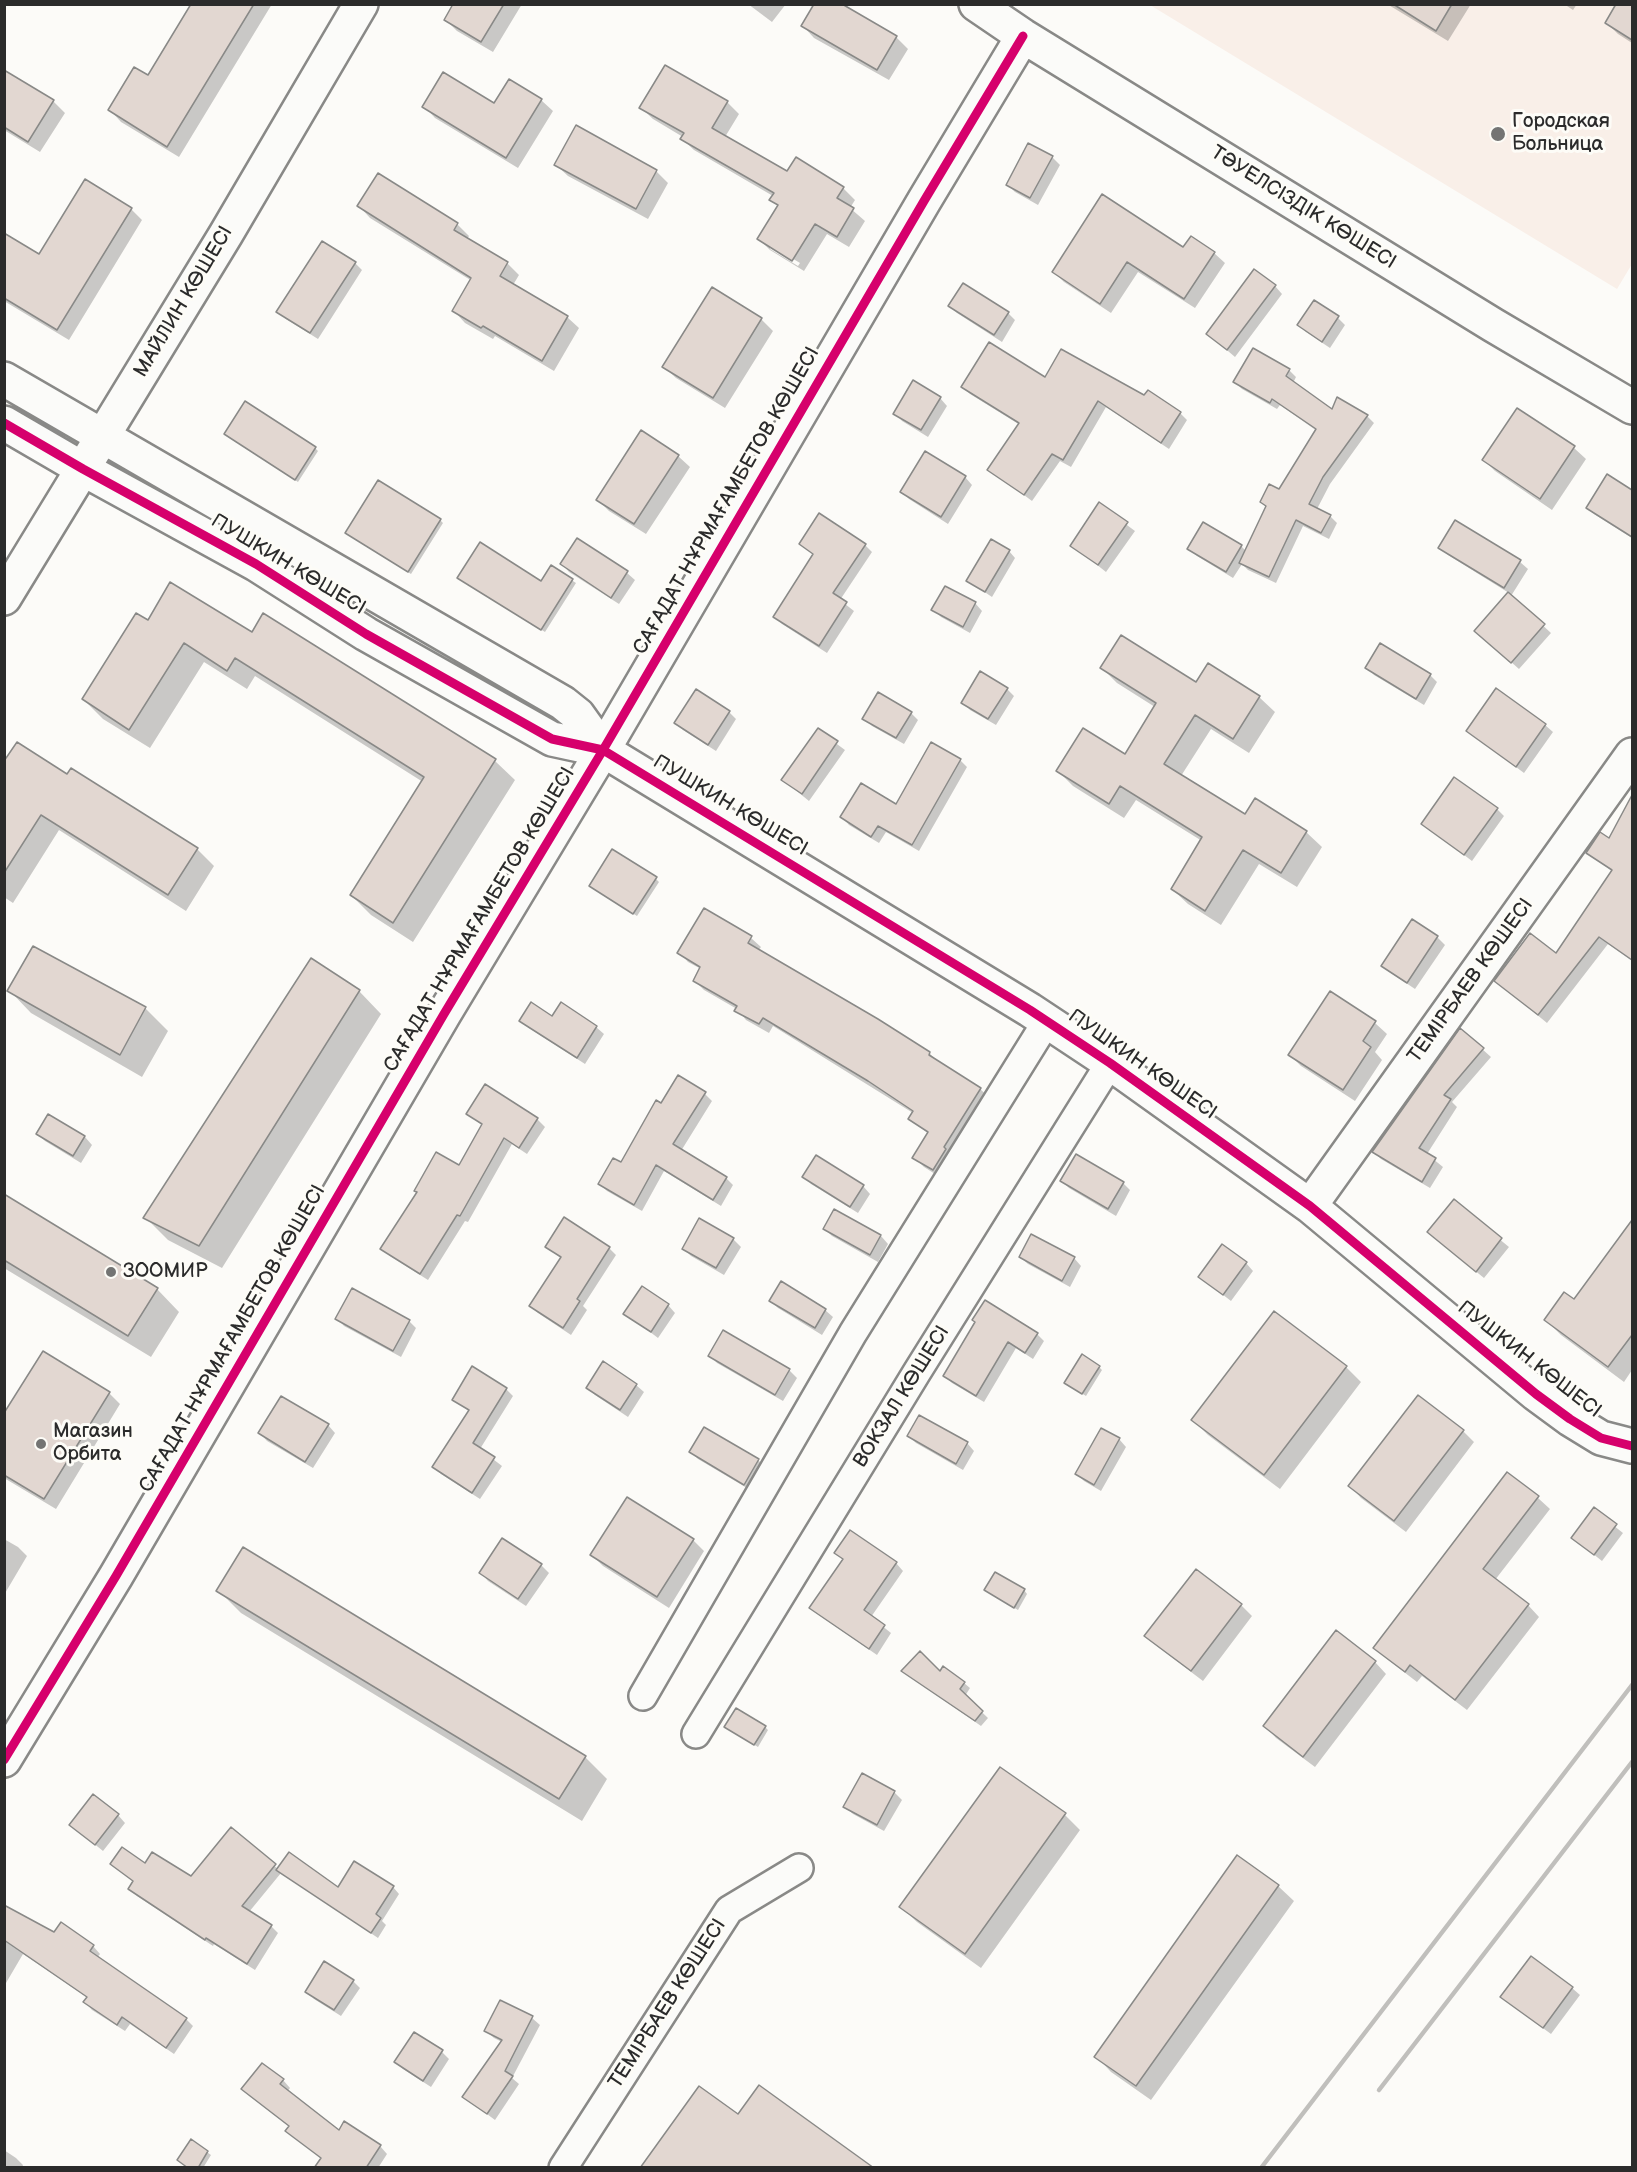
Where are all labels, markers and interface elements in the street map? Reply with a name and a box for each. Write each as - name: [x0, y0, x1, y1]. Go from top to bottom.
- place label: Городская Больница: [1512, 110, 1610, 157]
- marker: Городская Больница: [1489, 125, 1507, 143]
- street label: ТӘУЕЛСІЗДІК КӨШЕСІ: [1206, 141, 1400, 275]
- street label: МАЙЛИН КӨШЕСІ: [129, 222, 239, 382]
- street label: САҒАДАТ НҰРМАҒАМБЕТОВ КӨШЕСІ: [629, 343, 825, 659]
- street label: ПУШКИН КӨШЕСІ: [206, 509, 370, 621]
- street label: ПУШКИН КӨШЕСІ: [648, 750, 812, 862]
- street label: САҒАДАТ НҰРМАҒАМБЕТОВ КӨШЕСІ: [379, 763, 581, 1077]
- street label: ТЕМІРБАЕВ КӨШЕСІ: [1403, 894, 1539, 1068]
- street label: ПУШКИН КӨШЕСІ: [1063, 1005, 1221, 1125]
- street label: САҒАДАТ НҰРМАҒАМБЕТОВ КӨШЕСІ: [135, 1181, 331, 1497]
- place label: ЗООМИР: [123, 1260, 208, 1284]
- marker: ЗООМИР: [104, 1265, 118, 1279]
- street label: ПУШКИН КӨШЕСІ: [1452, 1296, 1606, 1424]
- street label: ВОКЗАЛ КӨШЕСІ: [849, 1322, 955, 1472]
- place label: Магазин Орбита: [53, 1420, 133, 1467]
- marker: Магазин Орбита: [34, 1437, 48, 1451]
- street label: ТЕМІРБАЕВ КӨШЕСІ: [604, 1915, 732, 2093]

